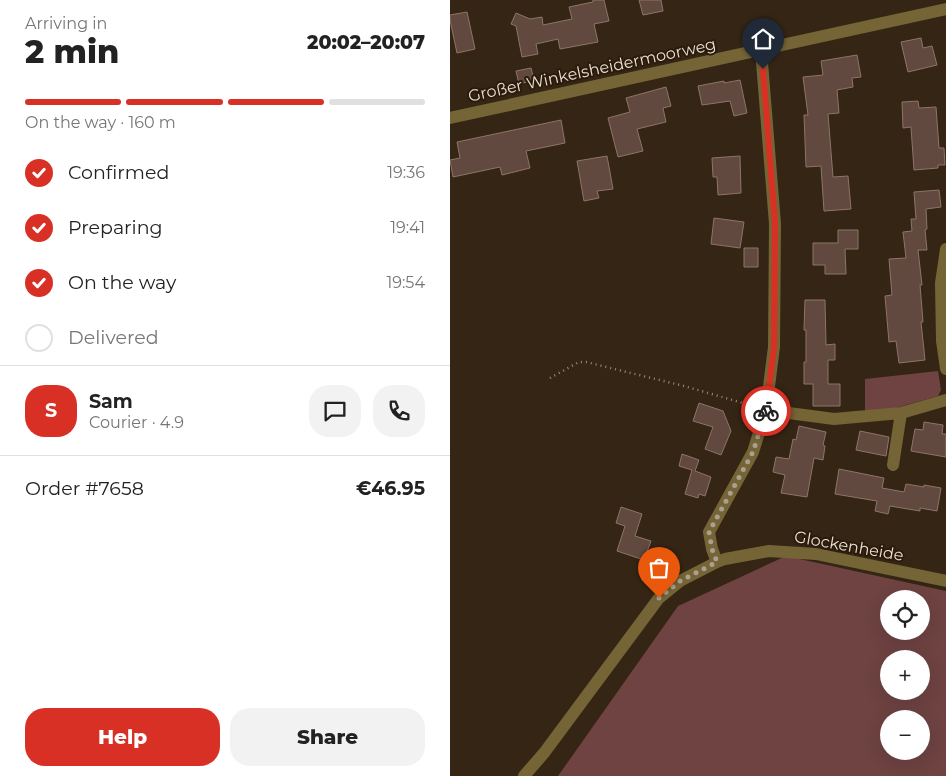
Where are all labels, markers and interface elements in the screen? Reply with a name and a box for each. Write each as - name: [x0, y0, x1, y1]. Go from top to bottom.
- text: Arriving in: [25, 14, 107, 33]
- pin: [742, 18, 784, 69]
- icon: home: [749, 25, 777, 53]
- text: 20:02–20:07: [307, 31, 425, 54]
- text: 2 min: [25, 32, 119, 71]
- street label: Großer Winkelsheidermoorweg: [466, 34, 718, 106]
- text: On the way · 160 m: [25, 113, 176, 132]
- icon: check: [25, 159, 53, 187]
- text: Confirmed: [68, 161, 169, 184]
- text: 19:36: [387, 163, 425, 182]
- icon: check: [25, 214, 53, 242]
- text: Preparing: [68, 216, 163, 239]
- text: 19:41: [390, 218, 425, 237]
- icon: check: [25, 269, 53, 297]
- text: On the way: [68, 271, 176, 294]
- text: 19:54: [386, 273, 425, 292]
- text: Delivered: [68, 326, 159, 349]
- button: chat: [309, 385, 361, 437]
- button: phone: [373, 385, 425, 437]
- courier: [741, 386, 791, 436]
- text: Sam: [89, 390, 133, 413]
- icon: bike: [752, 397, 780, 425]
- text: S: [45, 399, 57, 422]
- text: Courier · 4.9: [89, 413, 184, 432]
- text: Order #7658: [25, 477, 144, 500]
- text: €46.95: [356, 477, 425, 500]
- street label: Glockenheide: [793, 527, 905, 565]
- pin: [638, 547, 680, 598]
- icon: bag: [645, 554, 673, 582]
- map controls: [880, 590, 930, 760]
- button: locate: [880, 590, 930, 640]
- button: +: [880, 650, 930, 700]
- button: Help: [25, 708, 220, 766]
- button: Share: [230, 708, 425, 766]
- button: −: [880, 710, 930, 760]

